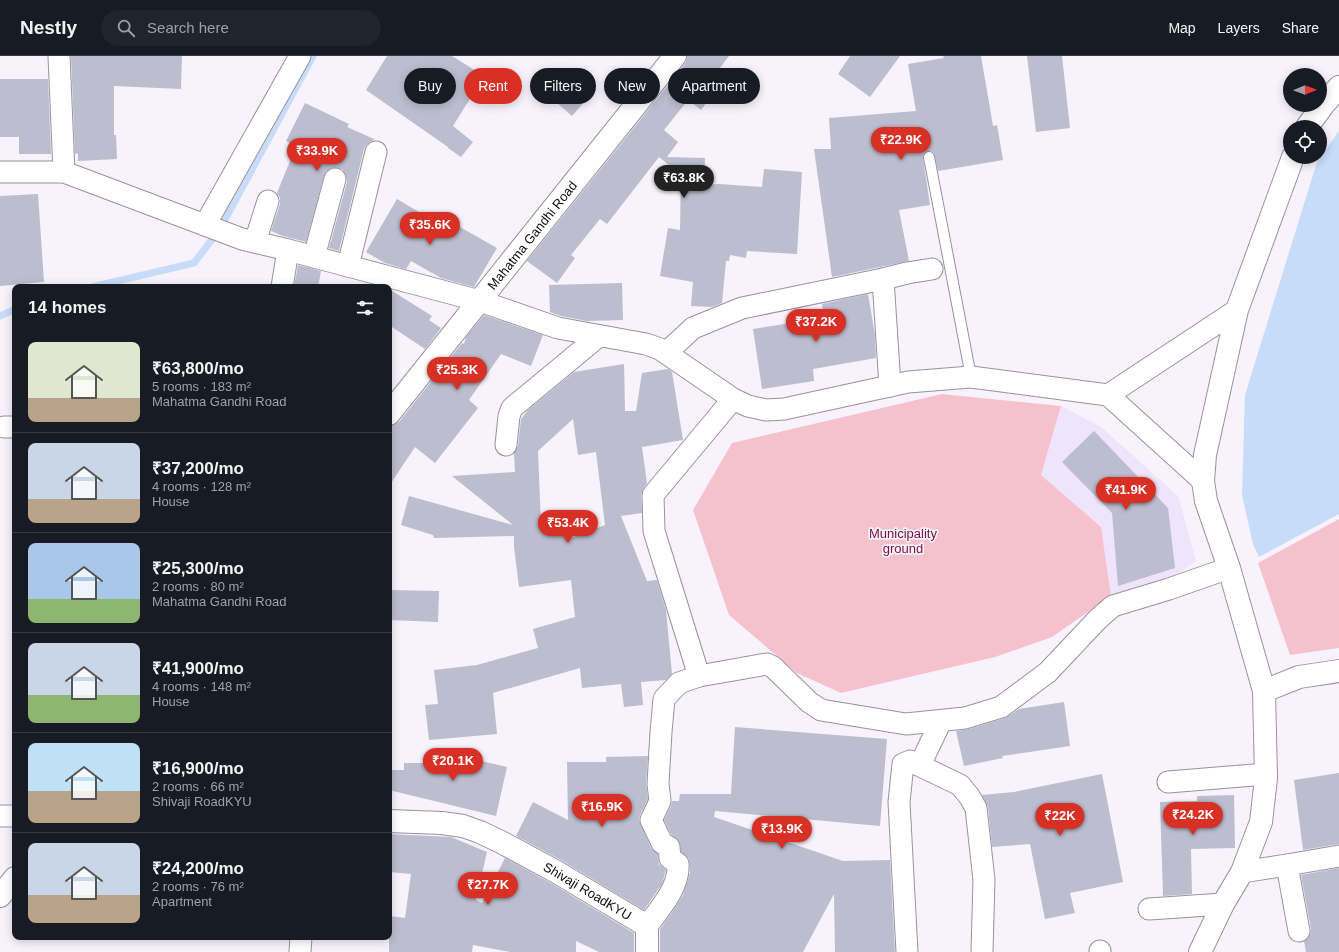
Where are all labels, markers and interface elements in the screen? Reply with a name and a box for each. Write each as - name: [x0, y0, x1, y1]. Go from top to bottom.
- search box: [101, 10, 381, 46]
- text: Nestly: [20, 17, 77, 38]
- icon: search: [115, 17, 137, 39]
- text: Search here: [147, 19, 229, 36]
- text: Map: [1168, 20, 1196, 36]
- text: Layers: [1218, 20, 1260, 36]
- text: Share: [1282, 20, 1319, 36]
- chip: Buy: [404, 68, 456, 104]
- chip: Rent: [464, 68, 522, 104]
- chip: Filters: [530, 68, 596, 104]
- chip: New: [604, 68, 660, 104]
- chip: Apartment: [668, 68, 760, 104]
- north arrow: [1283, 68, 1327, 112]
- map controls: [1283, 68, 1327, 164]
- button: locate: [1283, 120, 1327, 164]
- pin: ₹22.9K: [868, 127, 934, 161]
- text: ₹22.9K: [880, 132, 922, 147]
- pin: ₹33.9K: [284, 138, 350, 172]
- text: ₹33.9K: [296, 143, 338, 158]
- pin: ₹63.8K: [651, 165, 717, 199]
- text: ₹63.8K: [663, 170, 705, 185]
- street label: Mahatma Gandhi Road: [484, 178, 580, 292]
- pin: ₹35.6K: [397, 212, 463, 246]
- text: ₹35.6K: [409, 217, 451, 232]
- icon: filters: [354, 297, 376, 319]
- text: 14 homes: [28, 298, 106, 317]
- pin: ₹37.2K: [783, 309, 849, 343]
- text: ₹37.2K: [795, 314, 837, 329]
- pin: ₹25.3K: [424, 357, 490, 391]
- icon: home: [60, 358, 108, 406]
- text: ₹63,800/mo: [152, 359, 244, 378]
- text: ₹25.3K: [436, 362, 478, 377]
- text: 5 rooms · 183 m²: [152, 379, 251, 394]
- text: Mahatma Gandhi Road: [152, 394, 286, 409]
- icon: home: [60, 459, 108, 507]
- text: ₹37,200/mo: [152, 459, 244, 478]
- pin: ₹41.9K: [1093, 477, 1159, 511]
- text: 4 rooms · 128 m²: [152, 479, 251, 494]
- text: ₹41.9K: [1105, 482, 1147, 497]
- text: House: [152, 494, 190, 509]
- pin: ₹53.4K: [535, 510, 601, 544]
- text: ₹53.4K: [547, 515, 589, 530]
- park label: Municipality ground: [869, 526, 937, 556]
- icon: home: [60, 559, 108, 607]
- text: ₹25,300/mo: [152, 559, 244, 578]
- text: 2 rooms · 80 m²: [152, 579, 244, 594]
- text: Mahatma Gandhi Road: [152, 594, 286, 609]
- icon: home: [60, 659, 108, 707]
- text: ₹41,900/mo: [152, 659, 244, 678]
- text: 4 rooms · 148 m²: [152, 679, 251, 694]
- text: House: [152, 694, 190, 709]
- pin: ₹20.1K: [420, 748, 486, 782]
- text: ₹20.1K: [432, 753, 474, 768]
- icon: home: [60, 759, 108, 807]
- text: ₹16,900/mo: [152, 759, 244, 778]
- text: 2 rooms · 66 m²: [152, 779, 244, 794]
- text: Shivaji RoadKYU: [152, 794, 252, 809]
- pin: ₹16.9K: [569, 794, 635, 828]
- text: ₹16.9K: [581, 799, 623, 814]
- pin: ₹24.2K: [1160, 802, 1226, 836]
- pin: ₹22K: [1036, 803, 1084, 837]
- text: ₹24.2K: [1172, 807, 1214, 822]
- text: ₹22K: [1044, 808, 1076, 823]
- pin: ₹13.9K: [749, 816, 815, 850]
- text: ₹13.9K: [761, 821, 803, 836]
- icon: home: [60, 859, 108, 907]
- text: ₹24,200/mo: [152, 859, 244, 878]
- street label: Shivaji RoadKYU: [541, 859, 634, 923]
- pin: ₹27.7K: [455, 872, 521, 906]
- text: ₹27.7K: [467, 877, 509, 892]
- text: 2 rooms · 76 m²: [152, 879, 244, 894]
- text: Apartment: [152, 894, 212, 909]

